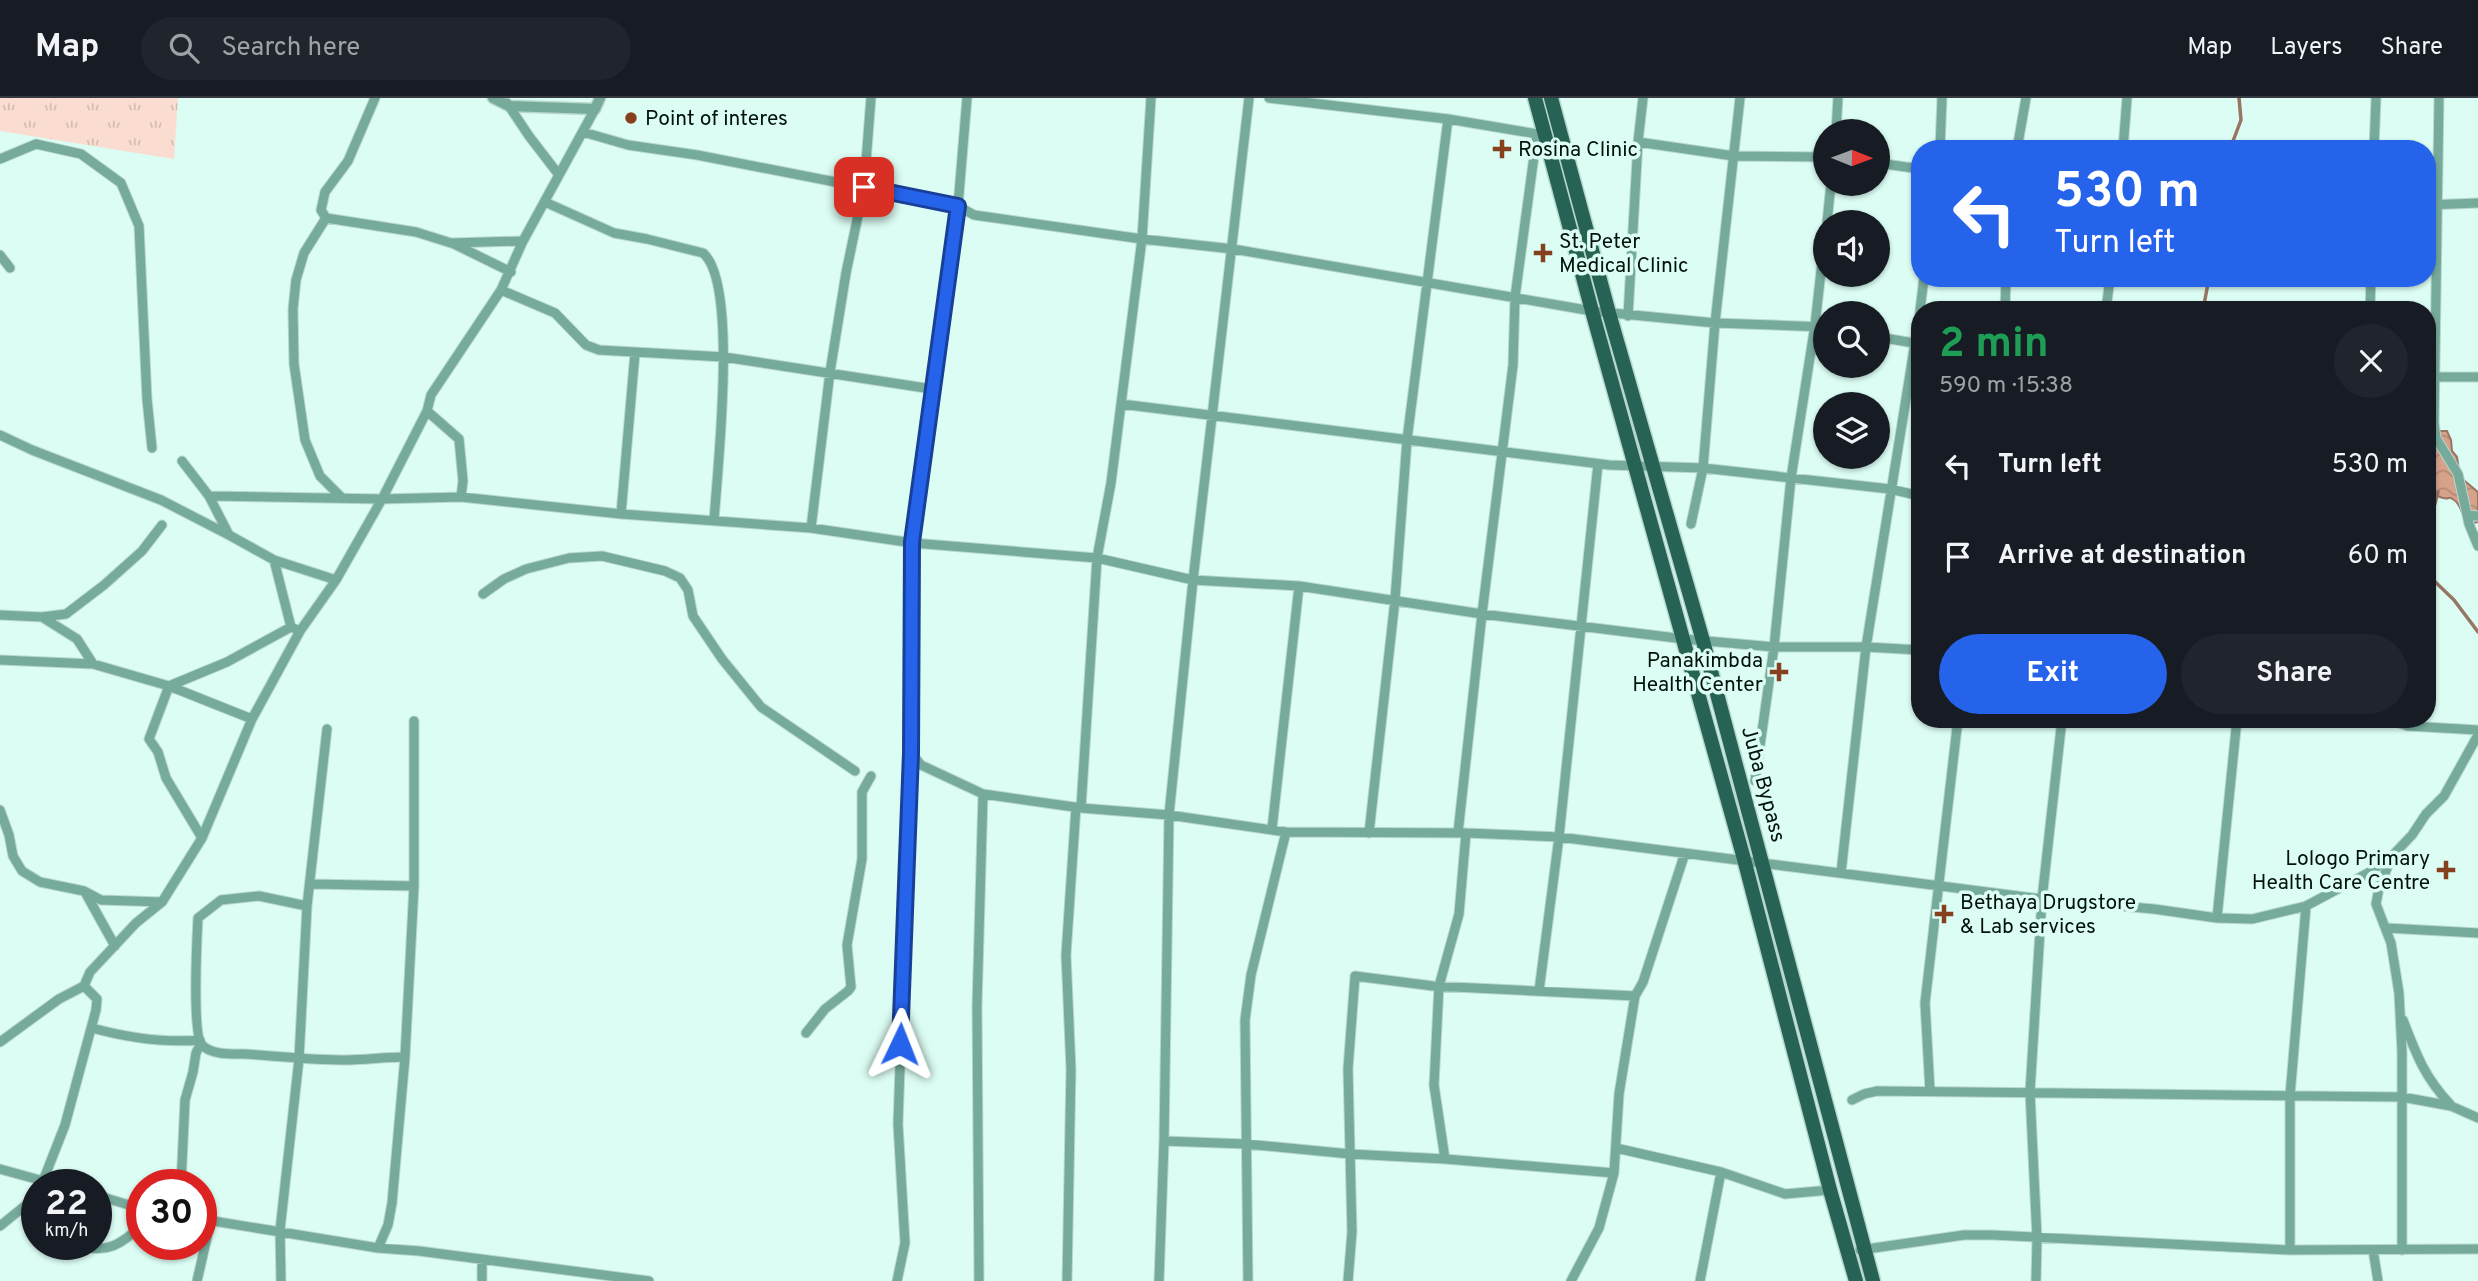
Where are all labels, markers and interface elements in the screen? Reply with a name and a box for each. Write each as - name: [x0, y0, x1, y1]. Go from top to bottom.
- search box: [141, 17, 631, 80]
- text: Map: [35, 27, 99, 69]
- icon: search: [165, 29, 203, 67]
- text: Search here: [221, 32, 360, 65]
- text: Map: [2187, 33, 2232, 63]
- text: Layers: [2270, 33, 2342, 63]
- text: Share: [2380, 33, 2443, 63]
- place label: Point of interes: [645, 106, 788, 133]
- marker: Point of interes: [623, 110, 639, 126]
- north arrow: [1813, 119, 1890, 196]
- map controls: [1813, 119, 1890, 469]
- place label: Rosina Clinic: [1518, 137, 1638, 164]
- marker: Rosina Clinic: [1492, 139, 1512, 159]
- pin: [834, 157, 894, 217]
- text: 530 m: [2054, 163, 2200, 225]
- icon: arrive: [845, 168, 883, 206]
- icon: left: [1939, 168, 2030, 259]
- button: sound: [1813, 210, 1890, 287]
- text: Turn left: [2054, 224, 2175, 264]
- place label: St. Peter Medical Clinic: [1559, 229, 1689, 280]
- marker: St. Peter Medical Clinic: [1533, 243, 1553, 263]
- button: search: [1813, 301, 1890, 378]
- text: 2 min: [1939, 319, 2049, 372]
- button: close: [2334, 324, 2408, 398]
- text: 590 m · 15:38: [1939, 372, 2073, 401]
- button: layers: [1813, 392, 1890, 469]
- icon: left: [1939, 447, 1977, 485]
- text: Turn left: [1998, 449, 2102, 482]
- text: 530 m: [2332, 449, 2408, 482]
- icon: arrive: [1939, 538, 1977, 576]
- text: Arrive at destination: [1998, 540, 2246, 573]
- text: 60 m: [2348, 540, 2408, 573]
- button: Exit: [1939, 634, 2167, 714]
- button: Share: [2181, 634, 2408, 714]
- place label: Panakimbda Health Center: [1632, 648, 1763, 699]
- marker: Panakimbda Health Center: [1769, 662, 1789, 682]
- street label: Juba Bypass: [1734, 724, 1791, 845]
- place label: Lologo Primary Health Care Centre: [2252, 846, 2430, 897]
- marker: Lologo Primary Health Care Centre: [2436, 860, 2456, 880]
- place label: Bethaya Drugstore & Lab services: [1960, 890, 2136, 941]
- marker: Bethaya Drugstore & Lab services: [1934, 904, 1954, 924]
- position arrow: [863, 1007, 937, 1081]
- speed limit sign: 30: [126, 1169, 217, 1260]
- text: 22: [45, 1183, 88, 1227]
- text: km/h: [45, 1220, 88, 1243]

